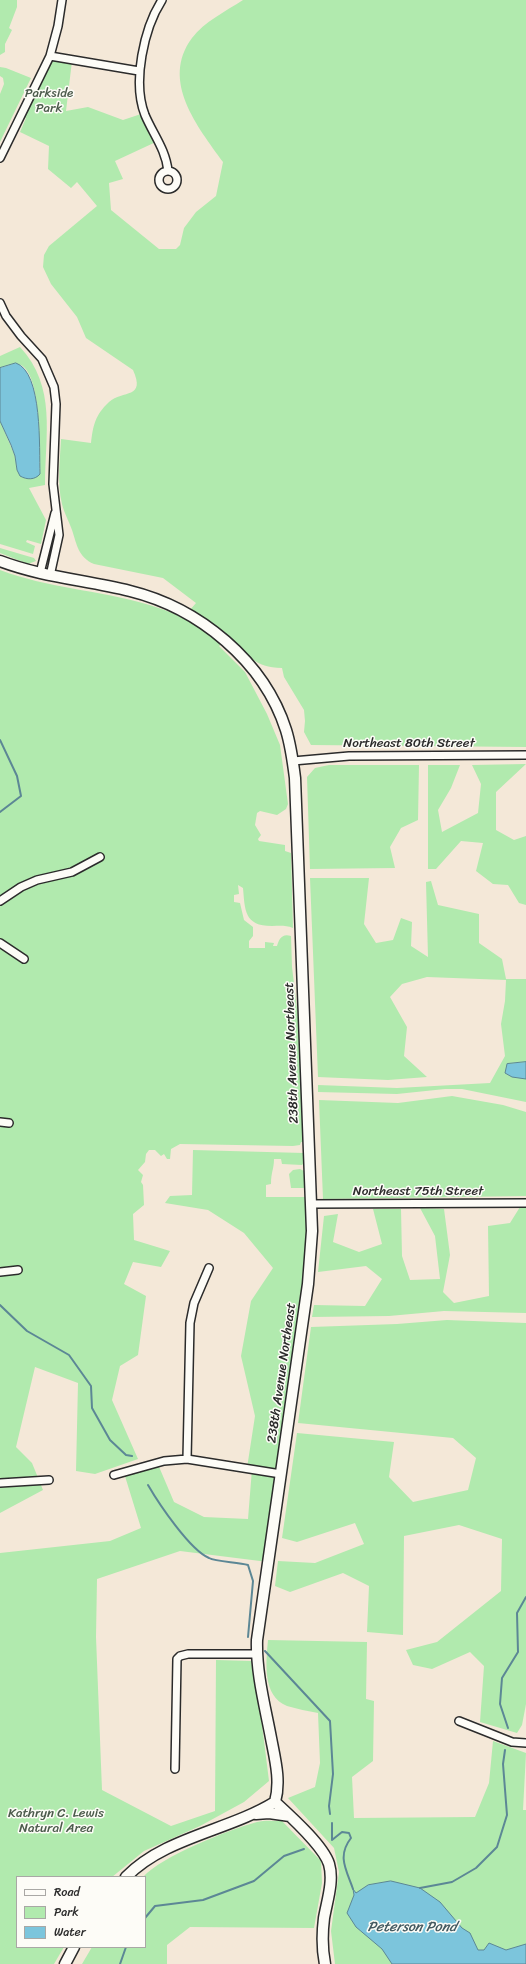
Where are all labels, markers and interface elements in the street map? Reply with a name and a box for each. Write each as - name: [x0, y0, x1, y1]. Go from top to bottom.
- park label: Parkside Park: [25, 86, 73, 117]
- street label: Northeast 80th Street: [343, 736, 475, 752]
- street label: 238th Avenue Northeast: [282, 982, 302, 1124]
- street label: Northeast 75th Street: [353, 1184, 483, 1200]
- street label: 238th Avenue Northeast: [264, 1302, 300, 1444]
- park label: Kathryn C. Lewis Natural Area: [8, 1806, 104, 1837]
- legend: [16, 1876, 146, 1948]
- text: Road: [54, 1881, 80, 1903]
- text: Park: [54, 1901, 79, 1923]
- water label: Peterson Pond: [367, 1919, 457, 1935]
- text: Water: [54, 1921, 86, 1943]

